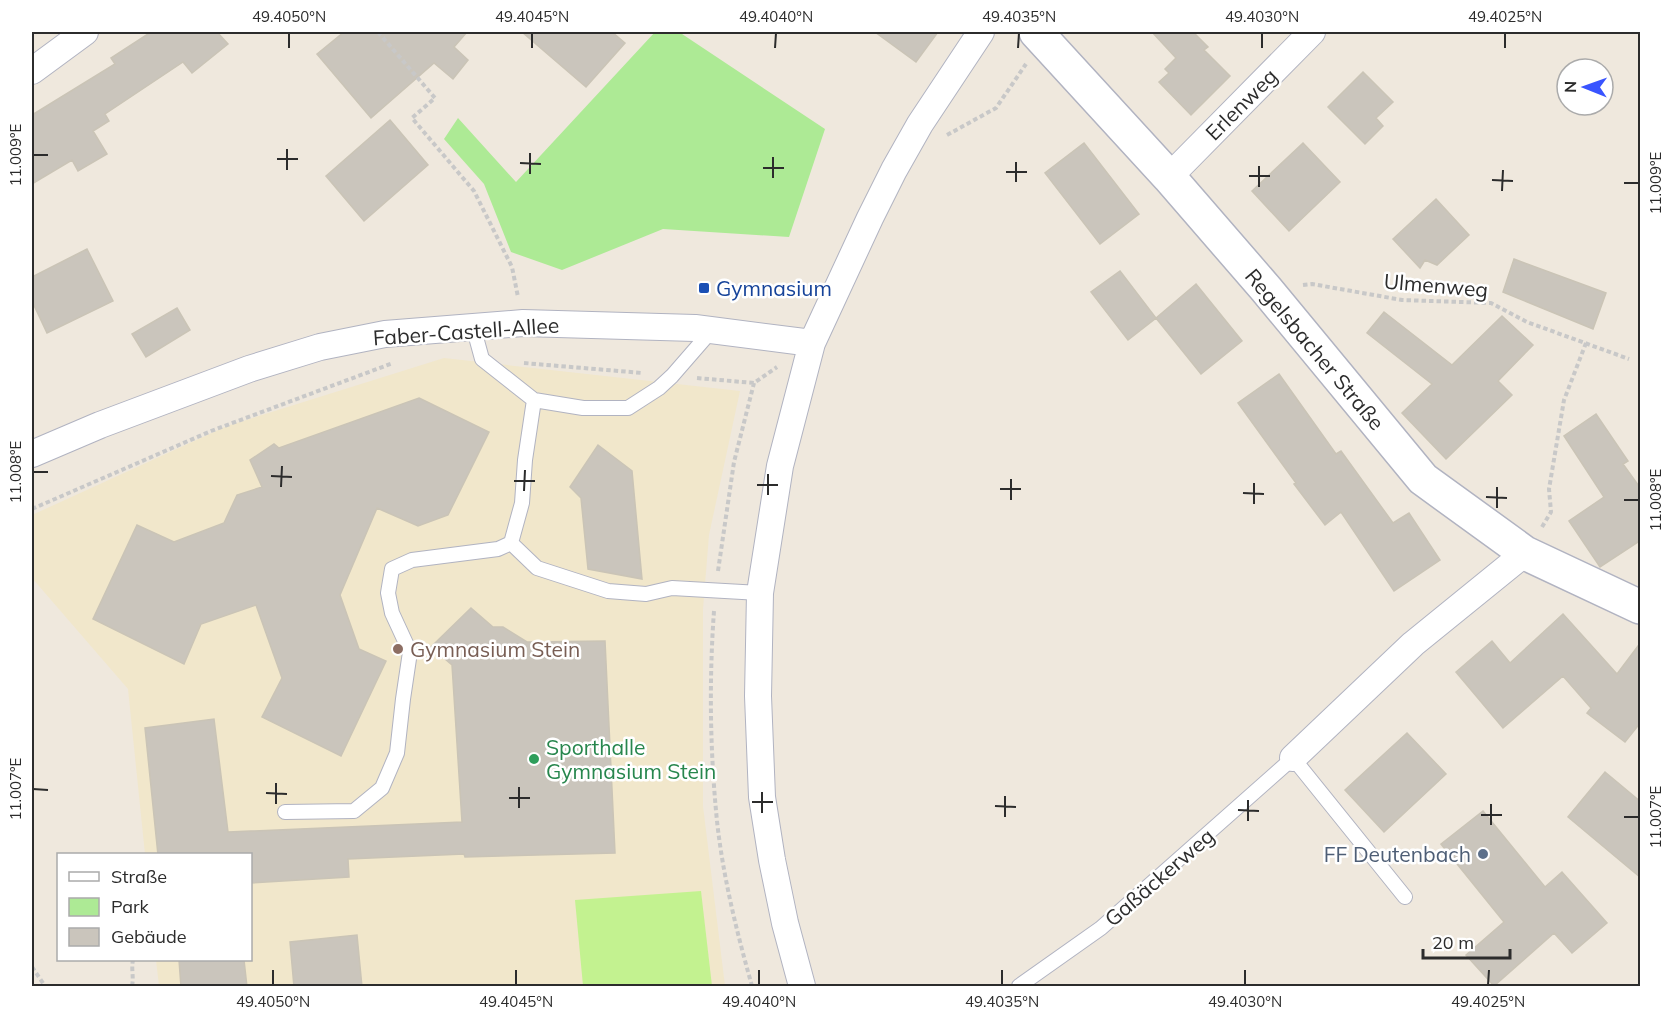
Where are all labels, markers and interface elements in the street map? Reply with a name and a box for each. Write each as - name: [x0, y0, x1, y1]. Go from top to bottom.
- text: 49.4050°N: [252, 7, 326, 26]
- text: 49.4045°N: [495, 7, 569, 26]
- text: 49.4040°N: [739, 7, 813, 26]
- text: 49.4035°N: [982, 7, 1056, 26]
- text: 49.4030°N: [1225, 7, 1299, 26]
- text: 49.4025°N: [1468, 7, 1542, 26]
- north arrow: [1555, 57, 1615, 117]
- street label: Erlenweg: [1200, 63, 1282, 145]
- text: N: [1560, 81, 1580, 93]
- text: 11.009°E: [6, 123, 25, 186]
- text: 11.009°E: [1646, 151, 1665, 214]
- street label: Regelsbacher Straße: [1240, 263, 1390, 435]
- street label: Ulmenweg: [1383, 267, 1489, 303]
- place label: Gymnasium: [716, 275, 832, 301]
- marker: Gymnasium: [697, 281, 711, 295]
- street label: Faber-Castell-Allee: [372, 312, 560, 350]
- text: 11.008°E: [6, 440, 25, 503]
- text: 11.008°E: [1646, 468, 1665, 531]
- place label: Gymnasium Stein: [410, 636, 580, 662]
- marker: Gymnasium Stein: [391, 642, 405, 656]
- place label: Sporthalle Gymnasium Stein: [546, 734, 716, 784]
- marker: Sporthalle Gymnasium Stein: [527, 752, 541, 766]
- text: 11.007°E: [6, 757, 25, 820]
- text: 11.007°E: [1646, 785, 1665, 848]
- street label: Gaßäckerweg: [1099, 822, 1219, 932]
- place label: FF Deutenbach: [1324, 841, 1471, 867]
- marker: FF Deutenbach: [1476, 847, 1490, 861]
- legend: [57, 853, 252, 961]
- text: Straße: [111, 865, 167, 888]
- text: Park: [111, 895, 150, 918]
- scale bar: [1423, 922, 1510, 960]
- text: Gebäude: [111, 925, 187, 948]
- text: 20 m: [1432, 931, 1474, 954]
- text: 49.4050°N: [236, 992, 310, 1011]
- text: 49.4045°N: [479, 992, 553, 1011]
- text: 49.4040°N: [722, 992, 796, 1011]
- text: 49.4035°N: [965, 992, 1039, 1011]
- text: 49.4030°N: [1208, 992, 1282, 1011]
- text: 49.4025°N: [1451, 992, 1525, 1011]

